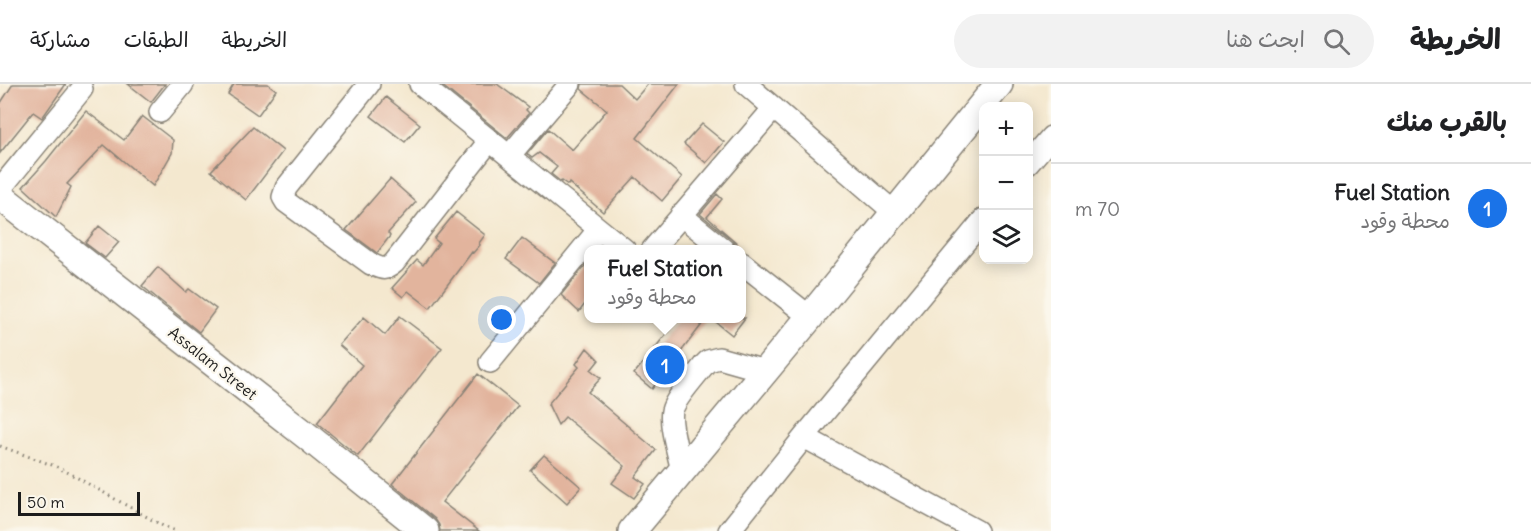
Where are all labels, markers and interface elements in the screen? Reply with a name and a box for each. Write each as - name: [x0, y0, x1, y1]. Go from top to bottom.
- search box: [954, 14, 1374, 68]
- text: الخريطة: [1410, 21, 1501, 57]
- text: ابحث هنا: [1226, 25, 1305, 53]
- icon: search: [1320, 25, 1353, 58]
- text: مشاركة: [30, 26, 91, 53]
- text: الطبقات: [124, 26, 189, 53]
- text: الخريطة: [222, 26, 287, 53]
- map controls: [979, 102, 1033, 264]
- button: +: [979, 102, 1033, 156]
- text: بالقرب منك: [1387, 105, 1507, 138]
- button: −: [979, 156, 1033, 210]
- text: Fuel Station: [1334, 178, 1450, 206]
- text: 70 m: [1075, 196, 1120, 221]
- text: 1: [1484, 196, 1491, 221]
- text: محطة وقود: [1361, 208, 1450, 233]
- button: layers: [979, 210, 1033, 264]
- popup: [584, 245, 746, 323]
- text: Fuel Station: [607, 254, 723, 282]
- text: محطة وقود: [607, 284, 697, 309]
- your location: [487, 305, 516, 334]
- street label: Assalam Street: [165, 322, 262, 404]
- pin: 1: [646, 342, 684, 388]
- scale bar: [18, 489, 140, 516]
- text: 50 m: [27, 492, 65, 512]

